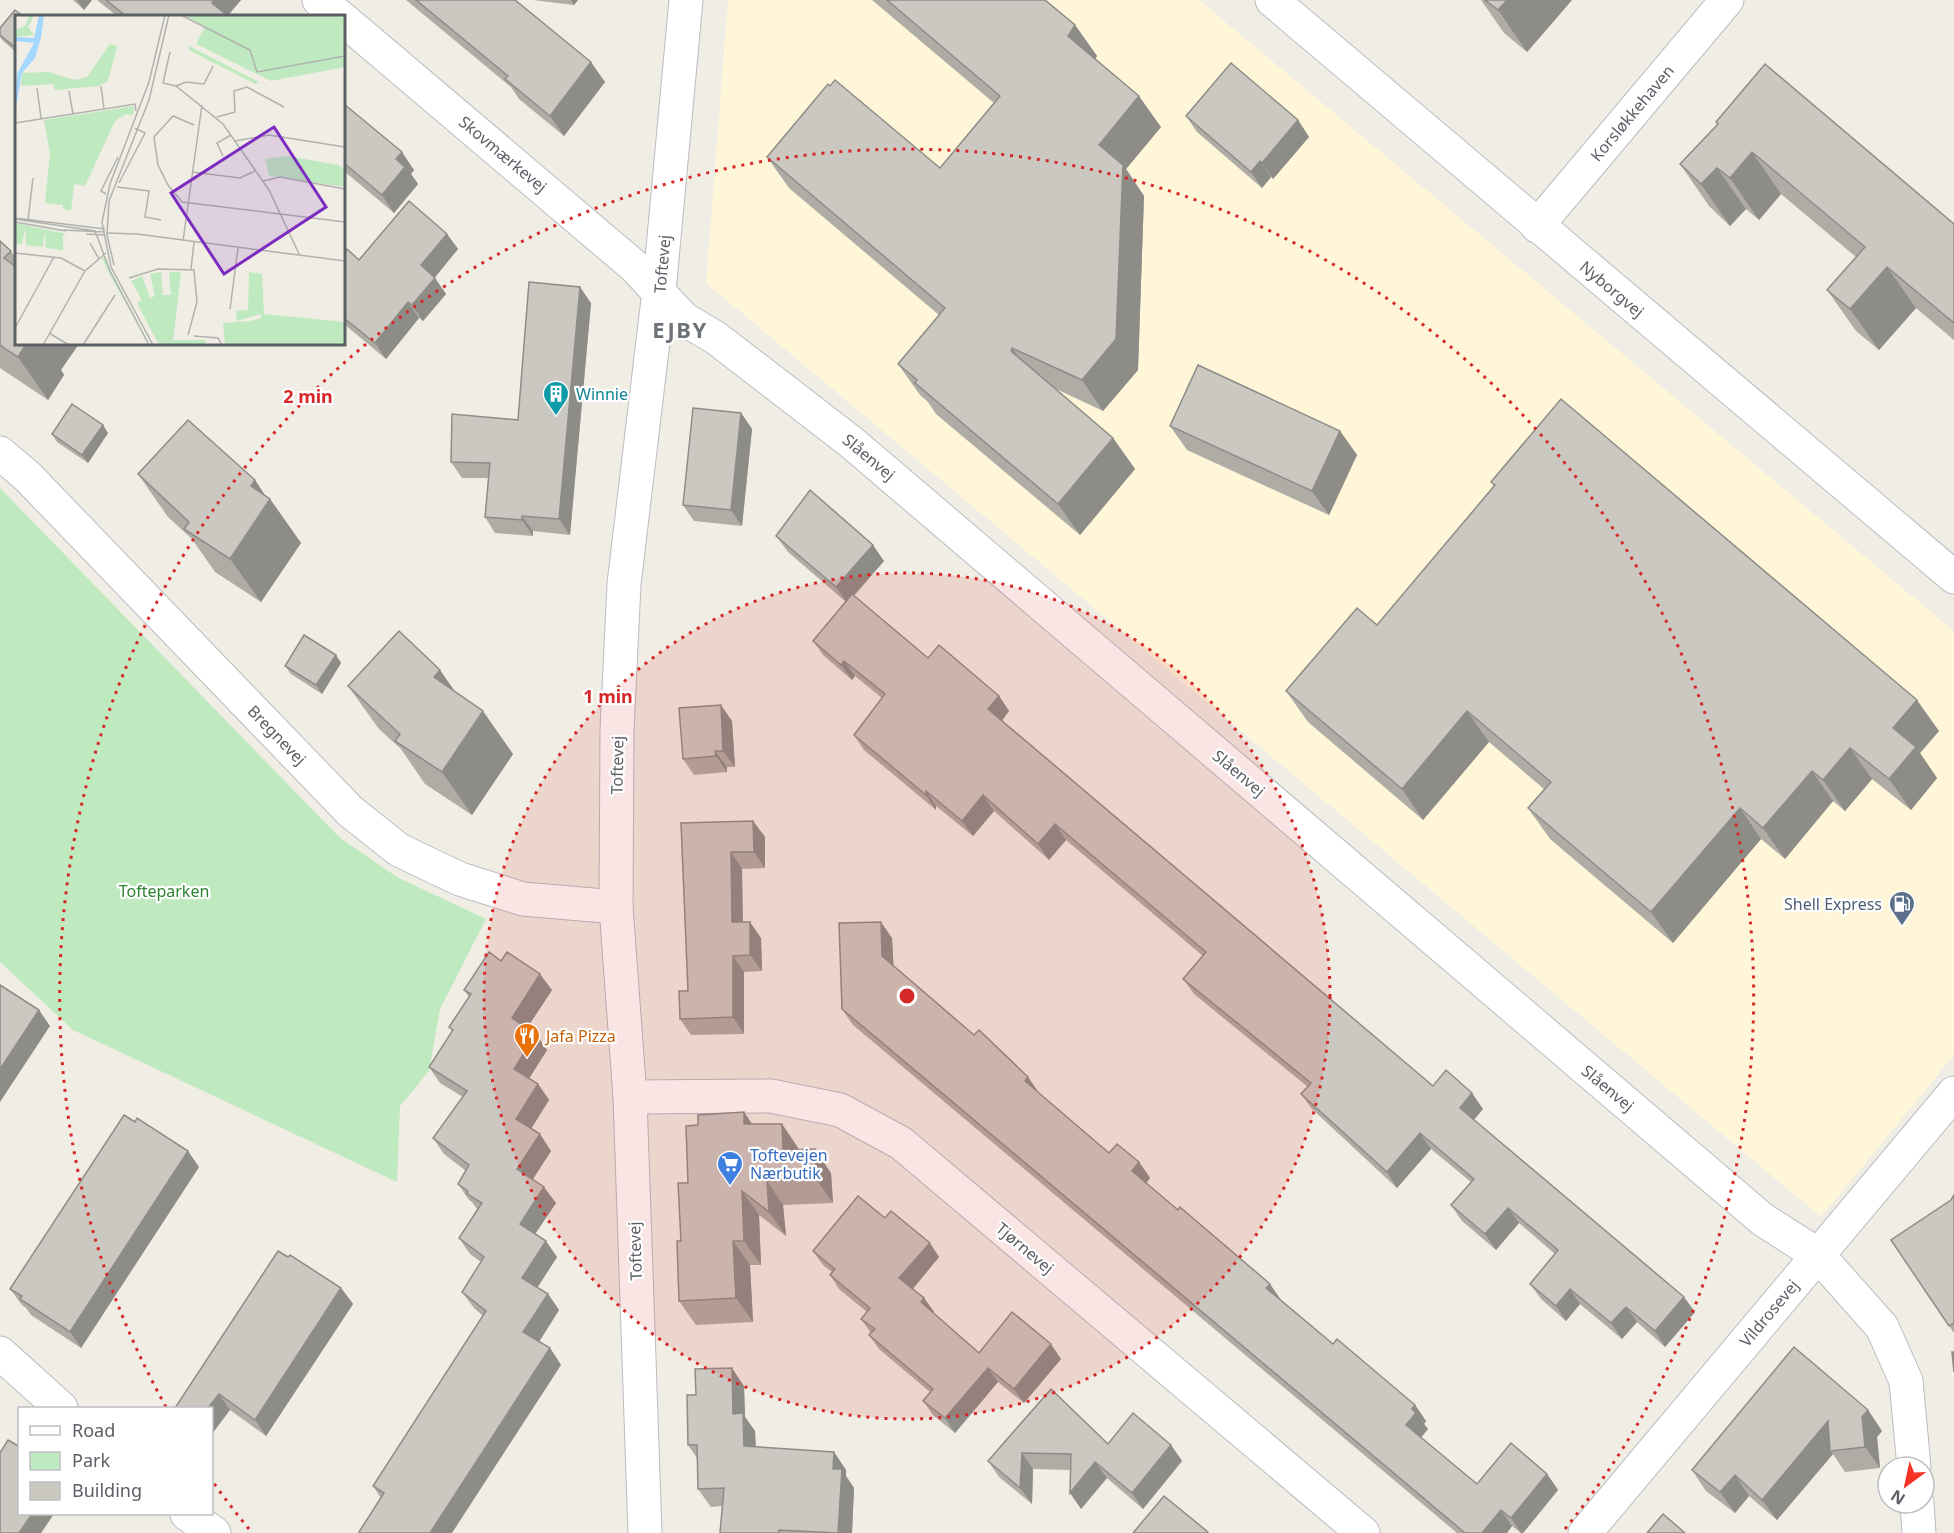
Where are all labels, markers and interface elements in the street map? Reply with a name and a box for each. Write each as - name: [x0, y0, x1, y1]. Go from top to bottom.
- inset map: [15, 15, 345, 345]
- street label: Korsløkkehaven: [1585, 60, 1679, 166]
- street label: Skovmærkevej: [454, 111, 552, 197]
- street label: Toftevej: [648, 234, 676, 294]
- street label: Nyborgvej: [1575, 256, 1649, 322]
- district label: EJBY: [652, 314, 708, 344]
- building icon: Winnie: [541, 379, 571, 417]
- place label: Winnie: [576, 383, 628, 405]
- text: 2 min: [283, 384, 333, 408]
- street label: Slåenvej: [838, 429, 900, 485]
- text: 1 min: [583, 684, 633, 708]
- street label: Bregnevej: [243, 700, 311, 770]
- street label: Toftevej: [605, 735, 629, 795]
- street label: Slåenvej: [1208, 745, 1270, 801]
- park label: Tofteparken: [119, 880, 209, 902]
- fuel station icon: Shell Express: [1887, 889, 1917, 927]
- place label: Shell Express: [1784, 893, 1882, 915]
- centre of rings: [897, 986, 917, 1006]
- restaurant icon: Jafa Pizza: [512, 1021, 542, 1059]
- place label: Jafa Pizza: [544, 1025, 616, 1047]
- street label: Slåenvej: [1577, 1060, 1639, 1116]
- place label: Toftevejen Nærbutik: [750, 1144, 828, 1184]
- supermarket icon: Toftevejen Nærbutik: [715, 1149, 745, 1187]
- street label: Tjørnevej: [991, 1217, 1059, 1279]
- street label: Toftevej: [623, 1221, 647, 1281]
- street label: Vildrosevej: [1734, 1275, 1804, 1351]
- legend: [18, 1407, 213, 1515]
- text: Road: [72, 1418, 115, 1442]
- text: Park: [72, 1448, 110, 1472]
- north arrow: [1876, 1455, 1936, 1515]
- text: Building: [72, 1478, 142, 1502]
- text: N: [1886, 1485, 1909, 1510]

